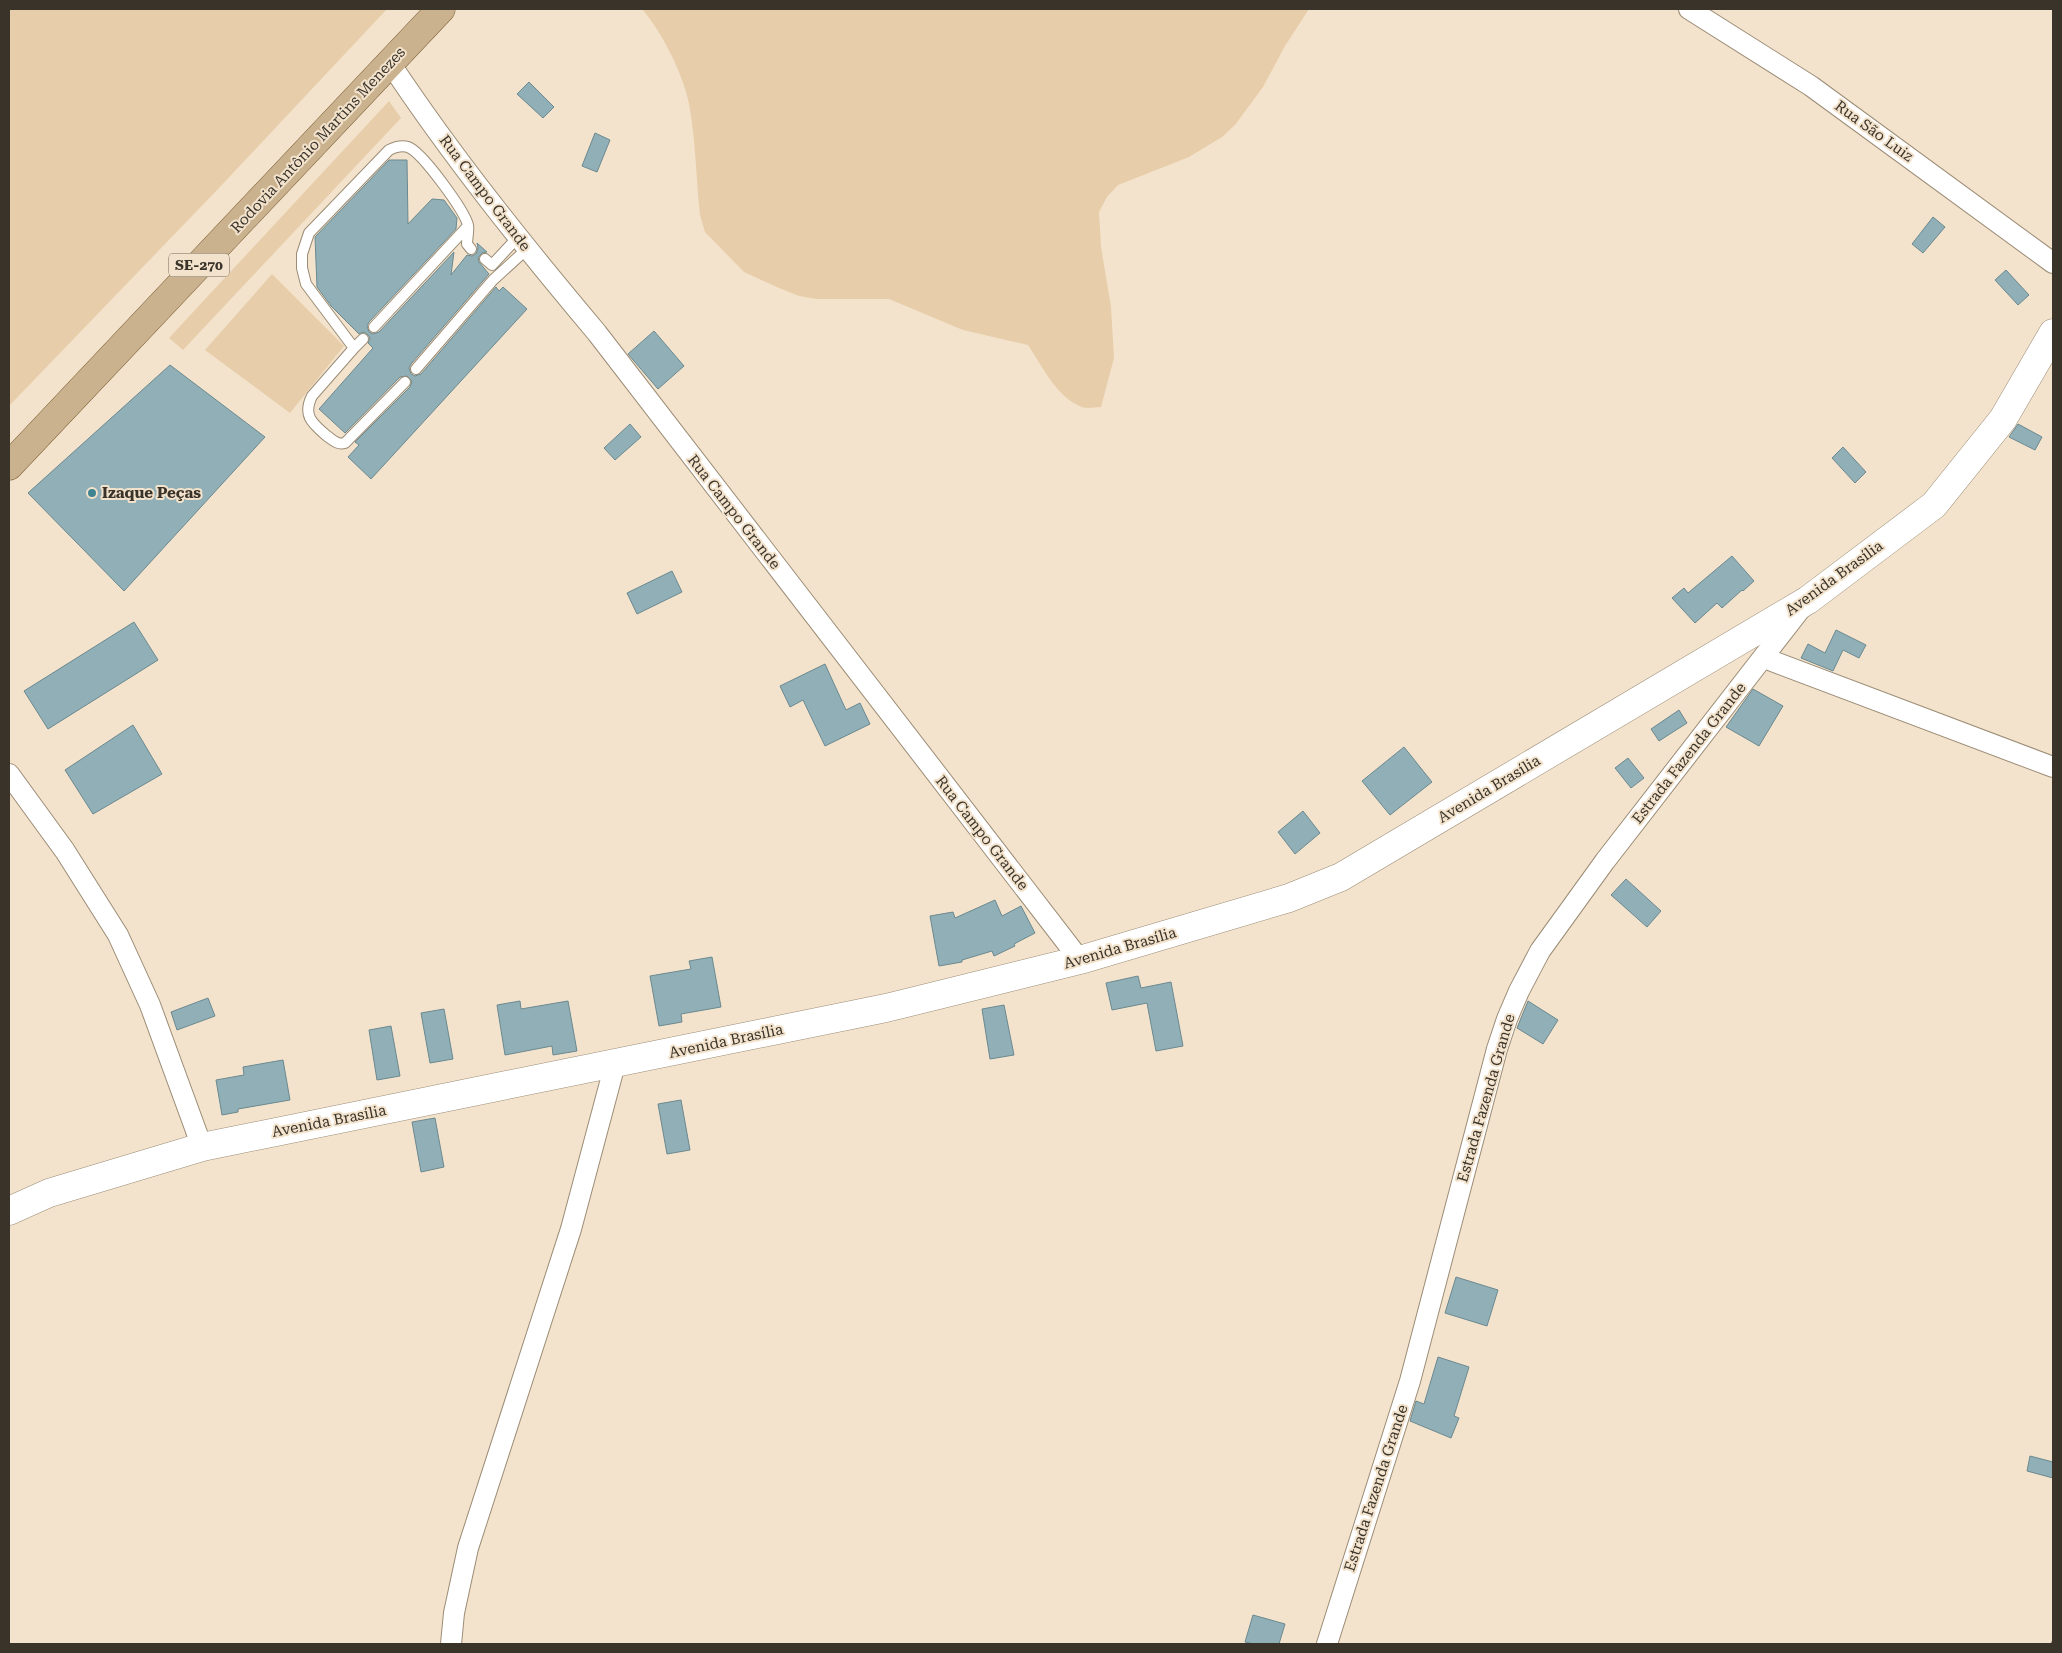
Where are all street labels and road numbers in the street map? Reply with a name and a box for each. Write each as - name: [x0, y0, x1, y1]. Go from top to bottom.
- street label: Rodovia Antônio Martins Menezes: [227, 43, 409, 237]
- street label: Rua São Luiz: [1831, 97, 1917, 165]
- street label: Rua Campo Grande: [436, 132, 534, 254]
- road number: SE-270: [169, 254, 229, 276]
- street label: Rua Campo Grande: [684, 451, 784, 573]
- street label: Avenida Brasília: [1782, 537, 1886, 619]
- street label: Estrada Fazenda Grande: [1628, 679, 1750, 827]
- street label: Avenida Brasília: [1435, 751, 1543, 827]
- street label: Rua Campo Grande: [932, 772, 1032, 894]
- street label: Avenida Brasília: [1062, 923, 1178, 973]
- street label: Estrada Fazenda Grande: [1453, 1012, 1519, 1184]
- street label: Avenida Brasília: [667, 1020, 785, 1062]
- street label: Avenida Brasília: [270, 1101, 388, 1141]
- street label: Estrada Fazenda Grande: [1341, 1402, 1411, 1574]

